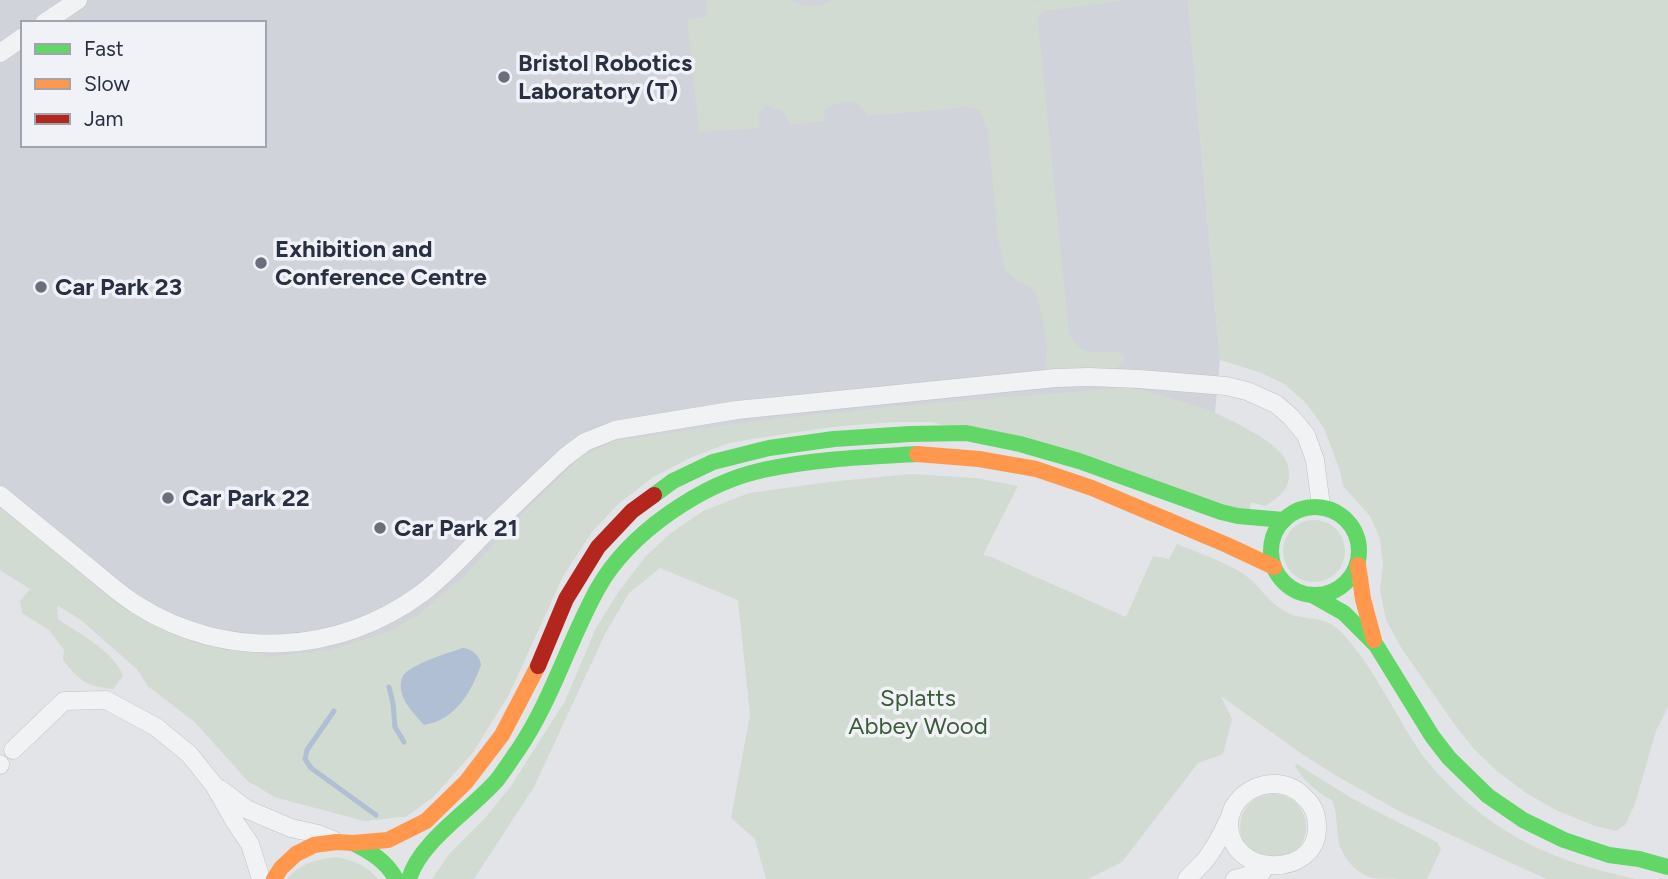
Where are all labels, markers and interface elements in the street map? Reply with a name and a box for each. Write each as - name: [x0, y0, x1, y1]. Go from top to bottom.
- legend: [21, 21, 266, 147]
- text: Fast: [84, 36, 124, 61]
- place label: Bristol Robotics Laboratory (T): [518, 48, 692, 105]
- marker: Bristol Robotics Laboratory (T): [496, 69, 512, 85]
- text: Slow: [84, 71, 130, 96]
- text: Jam: [84, 106, 123, 131]
- place label: Exhibition and Conference Centre: [275, 234, 487, 291]
- marker: Exhibition and Conference Centre: [253, 255, 269, 271]
- place label: Car Park 23: [55, 272, 182, 301]
- marker: Car Park 23: [33, 279, 49, 295]
- place label: Car Park 22: [182, 483, 310, 512]
- marker: Car Park 22: [160, 490, 176, 506]
- place label: Car Park 21: [394, 513, 518, 542]
- marker: Car Park 21: [372, 520, 388, 536]
- park label: Splatts Abbey Wood: [848, 683, 988, 740]

